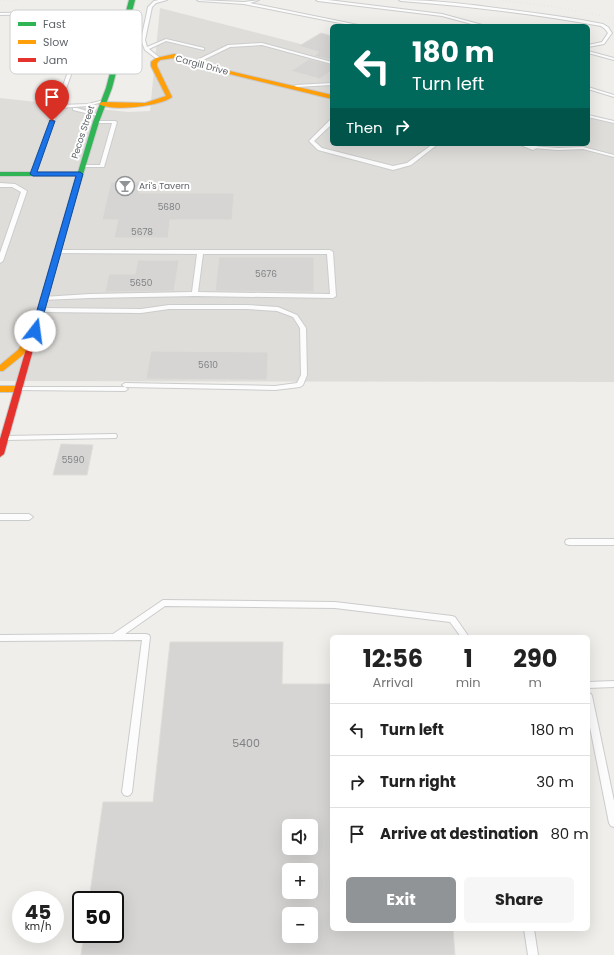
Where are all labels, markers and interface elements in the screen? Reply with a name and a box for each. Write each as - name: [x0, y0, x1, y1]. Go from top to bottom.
- legend: [10, 10, 142, 74]
- text: Fast: [43, 16, 66, 32]
- text: 180 m: [412, 33, 495, 72]
- text: Slow: [43, 34, 68, 50]
- icon: left: [346, 40, 398, 92]
- text: Jam: [43, 52, 68, 68]
- street label: Cargill Drive: [174, 52, 230, 78]
- text: Turn left: [412, 71, 484, 96]
- pin: [35, 80, 69, 121]
- icon: arrive: [41, 86, 63, 108]
- street label: Pecos Street: [69, 104, 97, 160]
- icon: right: [391, 116, 413, 138]
- text: Then: [346, 117, 383, 138]
- bar icon: Ari's Tavern: [114, 175, 136, 197]
- place label: Ari's Tavern: [139, 180, 190, 192]
- house number: 5680: [158, 201, 181, 213]
- house number: 5678: [131, 226, 153, 238]
- house number: 5676: [255, 268, 277, 280]
- house number: 5650: [130, 277, 153, 289]
- position arrow: [14, 310, 56, 352]
- house number: 5610: [198, 359, 218, 371]
- house number: 5590: [62, 454, 85, 466]
- text: 12:56: [363, 642, 423, 675]
- text: 1: [464, 642, 473, 675]
- text: 290: [513, 642, 557, 675]
- text: Arrival: [372, 673, 413, 692]
- text: min: [456, 673, 481, 692]
- text: m: [529, 673, 542, 692]
- icon: left: [346, 719, 368, 741]
- text: Turn left: [380, 719, 444, 740]
- text: 180 m: [531, 719, 574, 740]
- house number: 5400: [232, 735, 260, 751]
- icon: right: [346, 771, 368, 793]
- text: Turn right: [380, 771, 456, 792]
- text: 30 m: [536, 771, 574, 792]
- map controls: [282, 819, 318, 943]
- button: sound: [282, 819, 318, 855]
- icon: arrive: [346, 823, 368, 845]
- text: Arrive at destination: [380, 823, 538, 844]
- text: 80 m: [550, 823, 589, 844]
- button: +: [282, 863, 318, 899]
- button: Exit: [346, 877, 456, 923]
- button: Share: [464, 877, 574, 923]
- speed limit sign: 50: [72, 891, 124, 943]
- text: 45: [25, 898, 51, 926]
- button: −: [282, 907, 318, 943]
- text: km/h: [25, 919, 51, 934]

